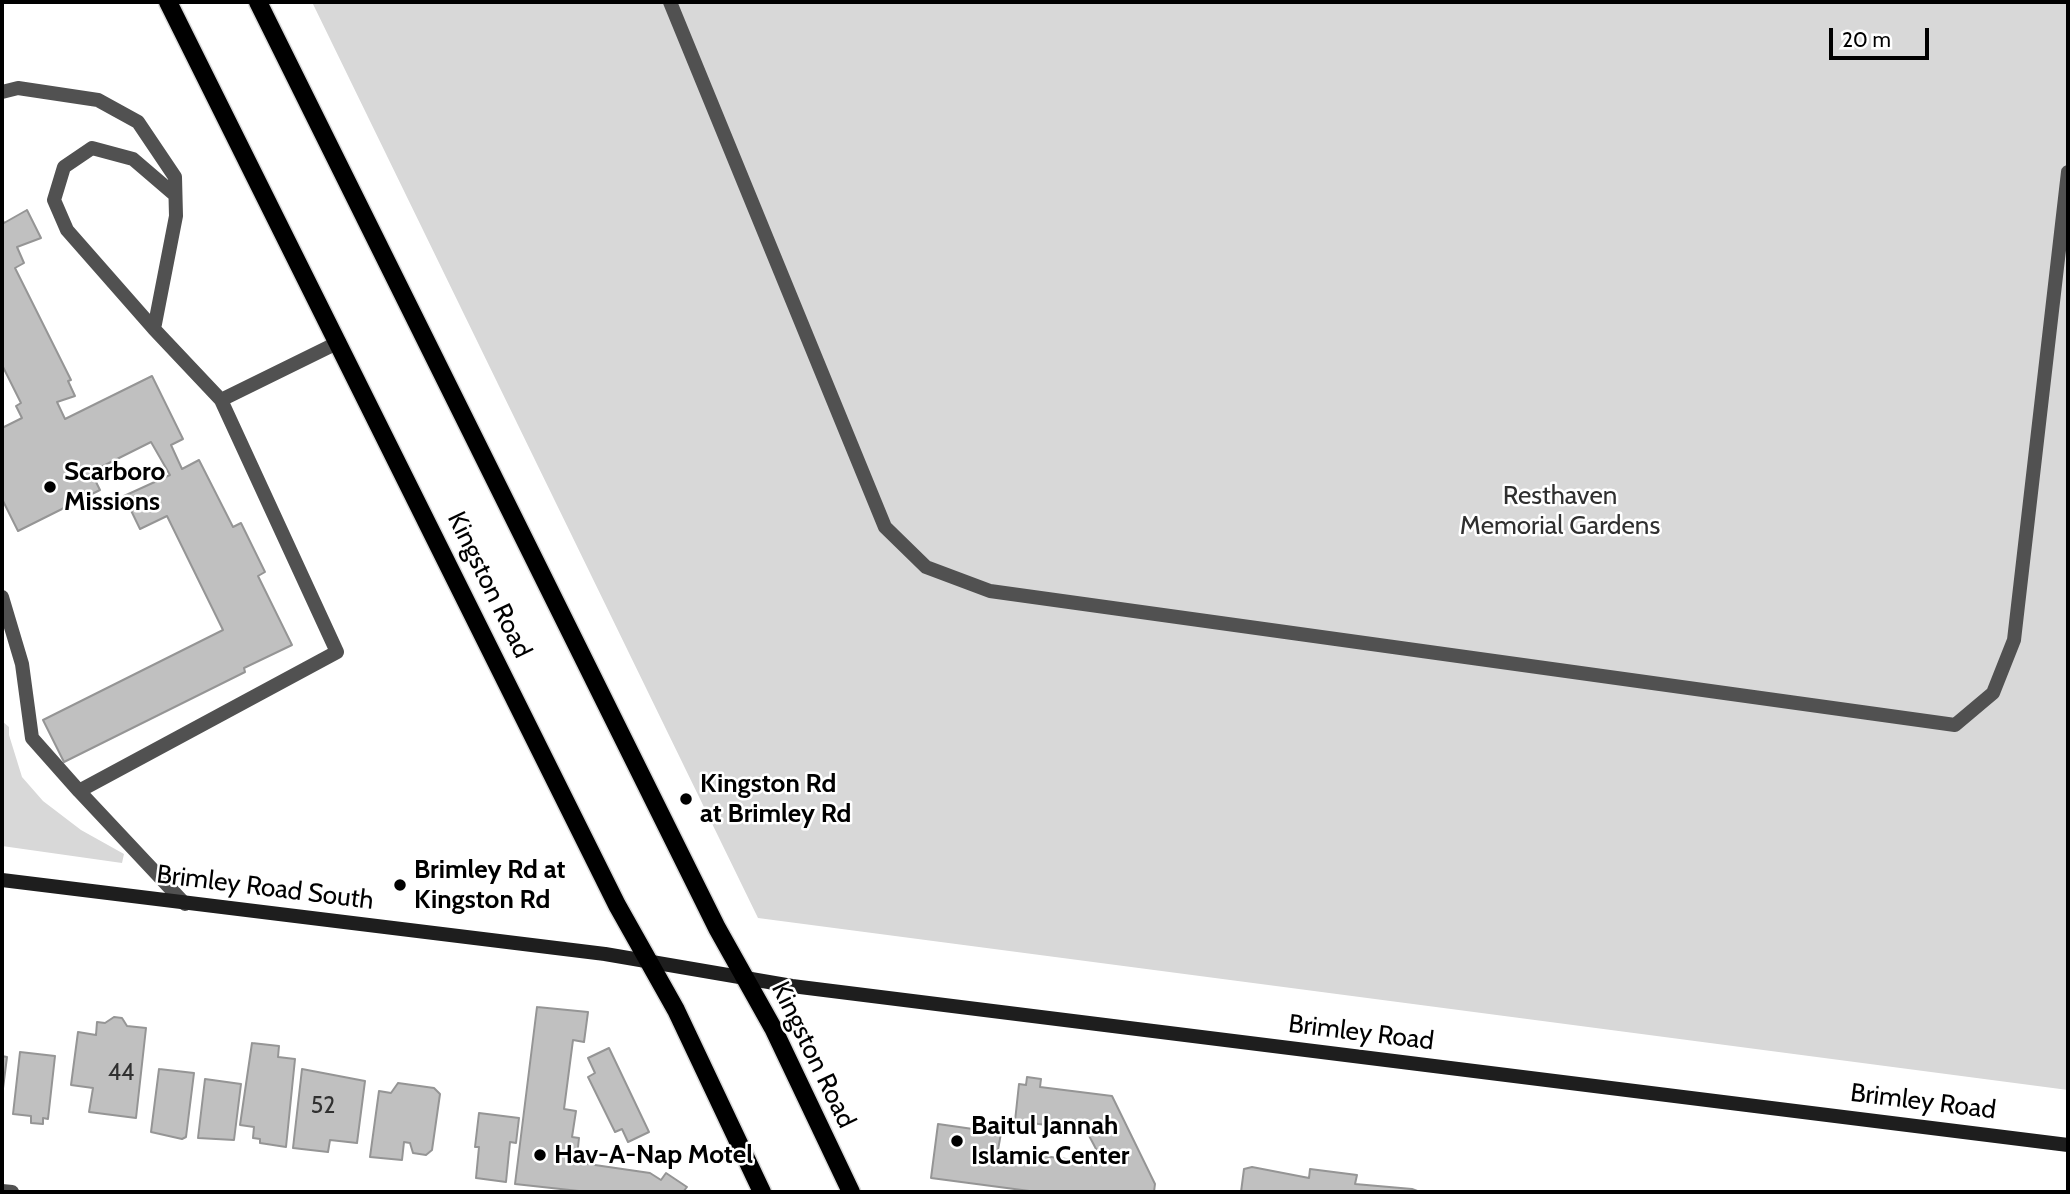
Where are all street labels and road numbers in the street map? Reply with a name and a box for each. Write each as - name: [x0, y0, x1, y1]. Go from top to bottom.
- street label: Kingston Road: [440, 507, 538, 663]
- street label: Brimley Road South: [155, 859, 375, 917]
- street label: Kingston Road: [764, 977, 862, 1133]
- street label: Brimley Road: [1286, 1009, 1436, 1057]
- street label: Brimley Road: [1848, 1078, 1998, 1126]

